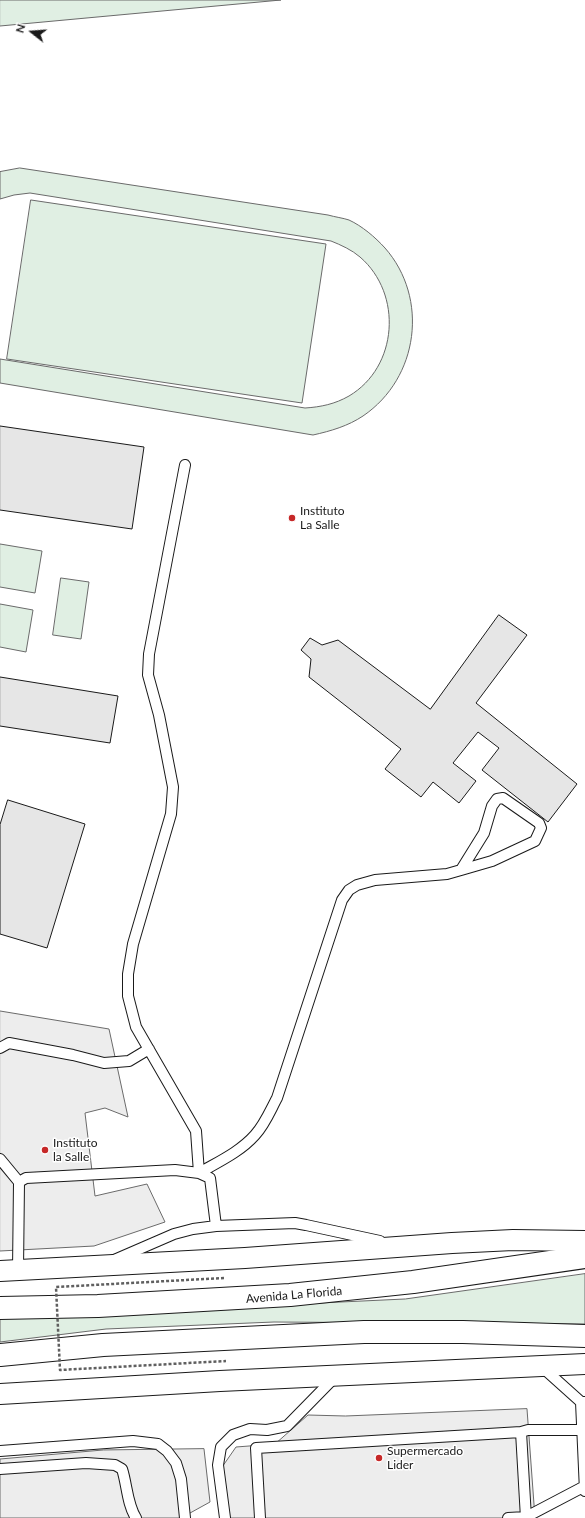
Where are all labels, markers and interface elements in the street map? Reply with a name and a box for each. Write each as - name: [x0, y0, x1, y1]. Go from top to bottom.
- north arrow: [12, 12, 52, 52]
- text: N: [13, 22, 28, 34]
- place label: Instituto La Salle: [300, 504, 345, 532]
- marker: Instituto La Salle: [287, 513, 297, 523]
- place label: Instituto la Salle: [53, 1136, 98, 1164]
- marker: Instituto la Salle: [40, 1145, 50, 1155]
- street label: Avenida La Florida: [245, 1284, 343, 1306]
- place label: Supermercado Lider: [387, 1444, 463, 1472]
- marker: Supermercado Lider: [374, 1453, 384, 1463]

